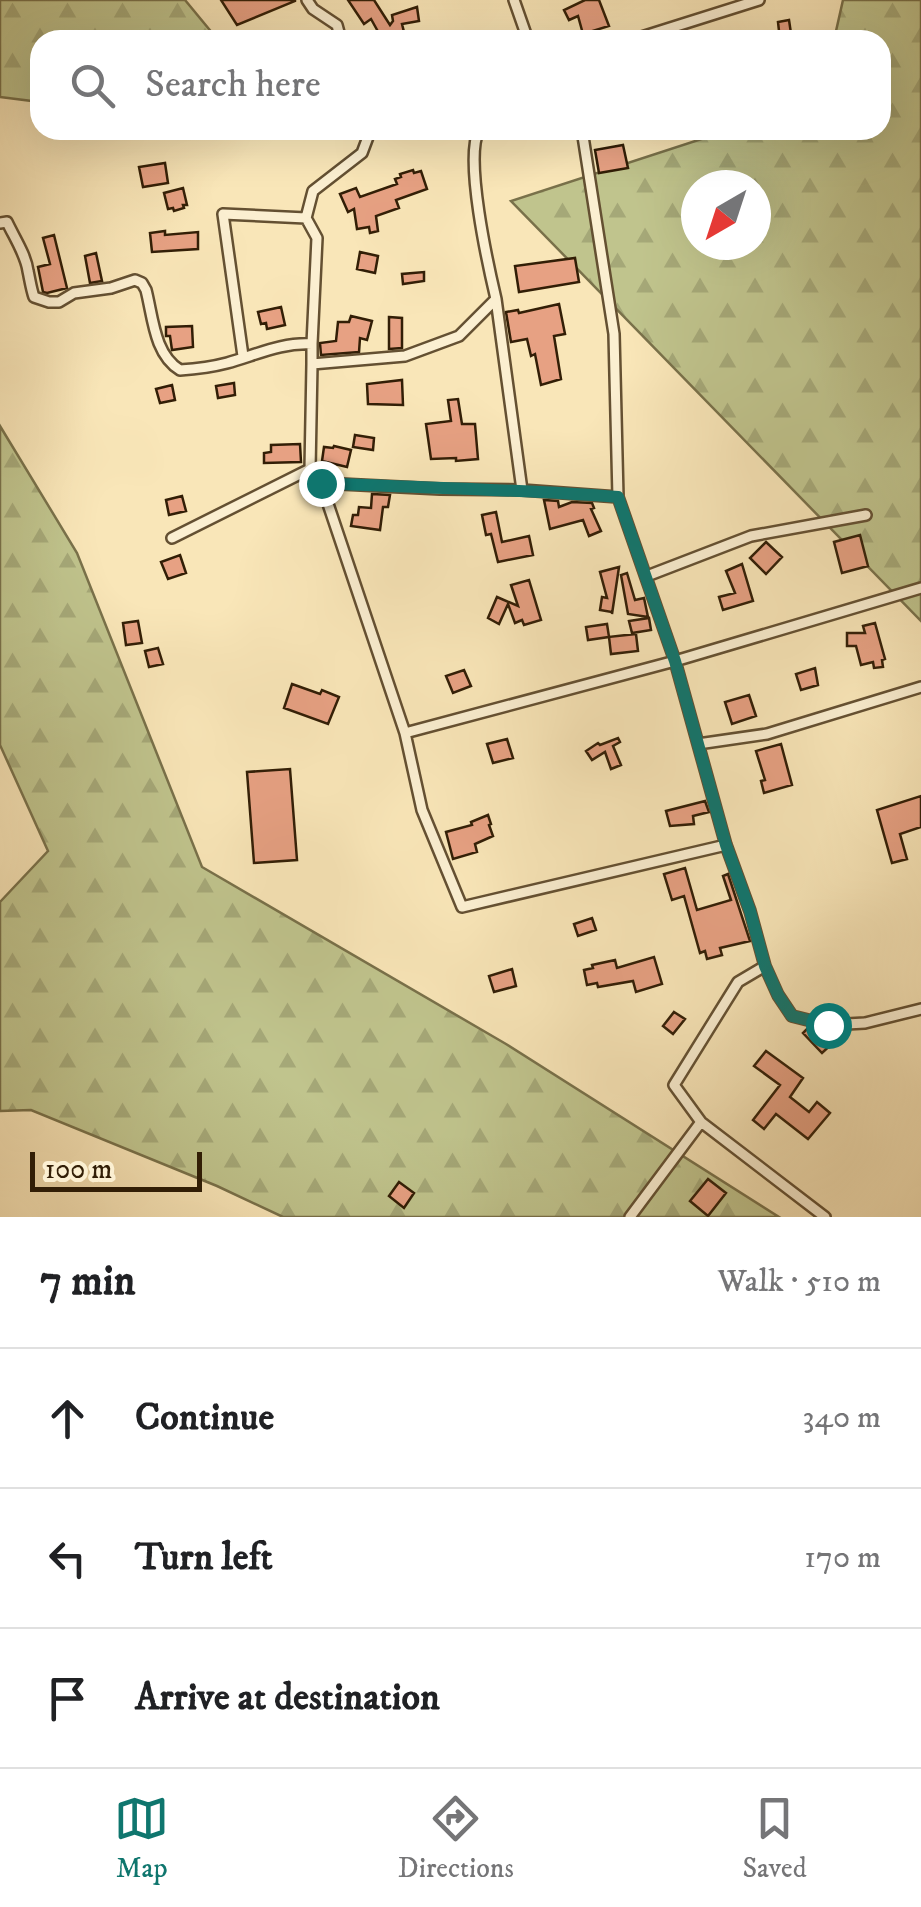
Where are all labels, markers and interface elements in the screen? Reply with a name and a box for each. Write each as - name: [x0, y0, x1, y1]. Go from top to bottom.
- search box: [30, 30, 891, 140]
- icon: search: [65, 58, 120, 113]
- text: Search here: [145, 61, 321, 109]
- north arrow: [681, 170, 771, 260]
- route end: [299, 461, 345, 507]
- route start: [806, 1003, 852, 1049]
- scale bar: [30, 1147, 202, 1192]
- text: 100 m: [45, 1152, 112, 1187]
- text: 7 min: [40, 1256, 135, 1308]
- text: Walk · 510 m: [717, 1262, 881, 1302]
- icon: ahead: [40, 1391, 95, 1446]
- text: Continue: [135, 1394, 274, 1442]
- text: 340 m: [803, 1398, 881, 1438]
- icon: left: [40, 1531, 95, 1586]
- text: Turn left: [135, 1534, 273, 1582]
- text: 170 m: [804, 1538, 881, 1578]
- icon: arrive: [40, 1671, 95, 1726]
- text: Arrive at destination: [135, 1674, 440, 1722]
- tab: Map: [114, 1791, 169, 1886]
- tab: Directions: [398, 1791, 514, 1886]
- tab: Saved: [742, 1791, 807, 1886]

